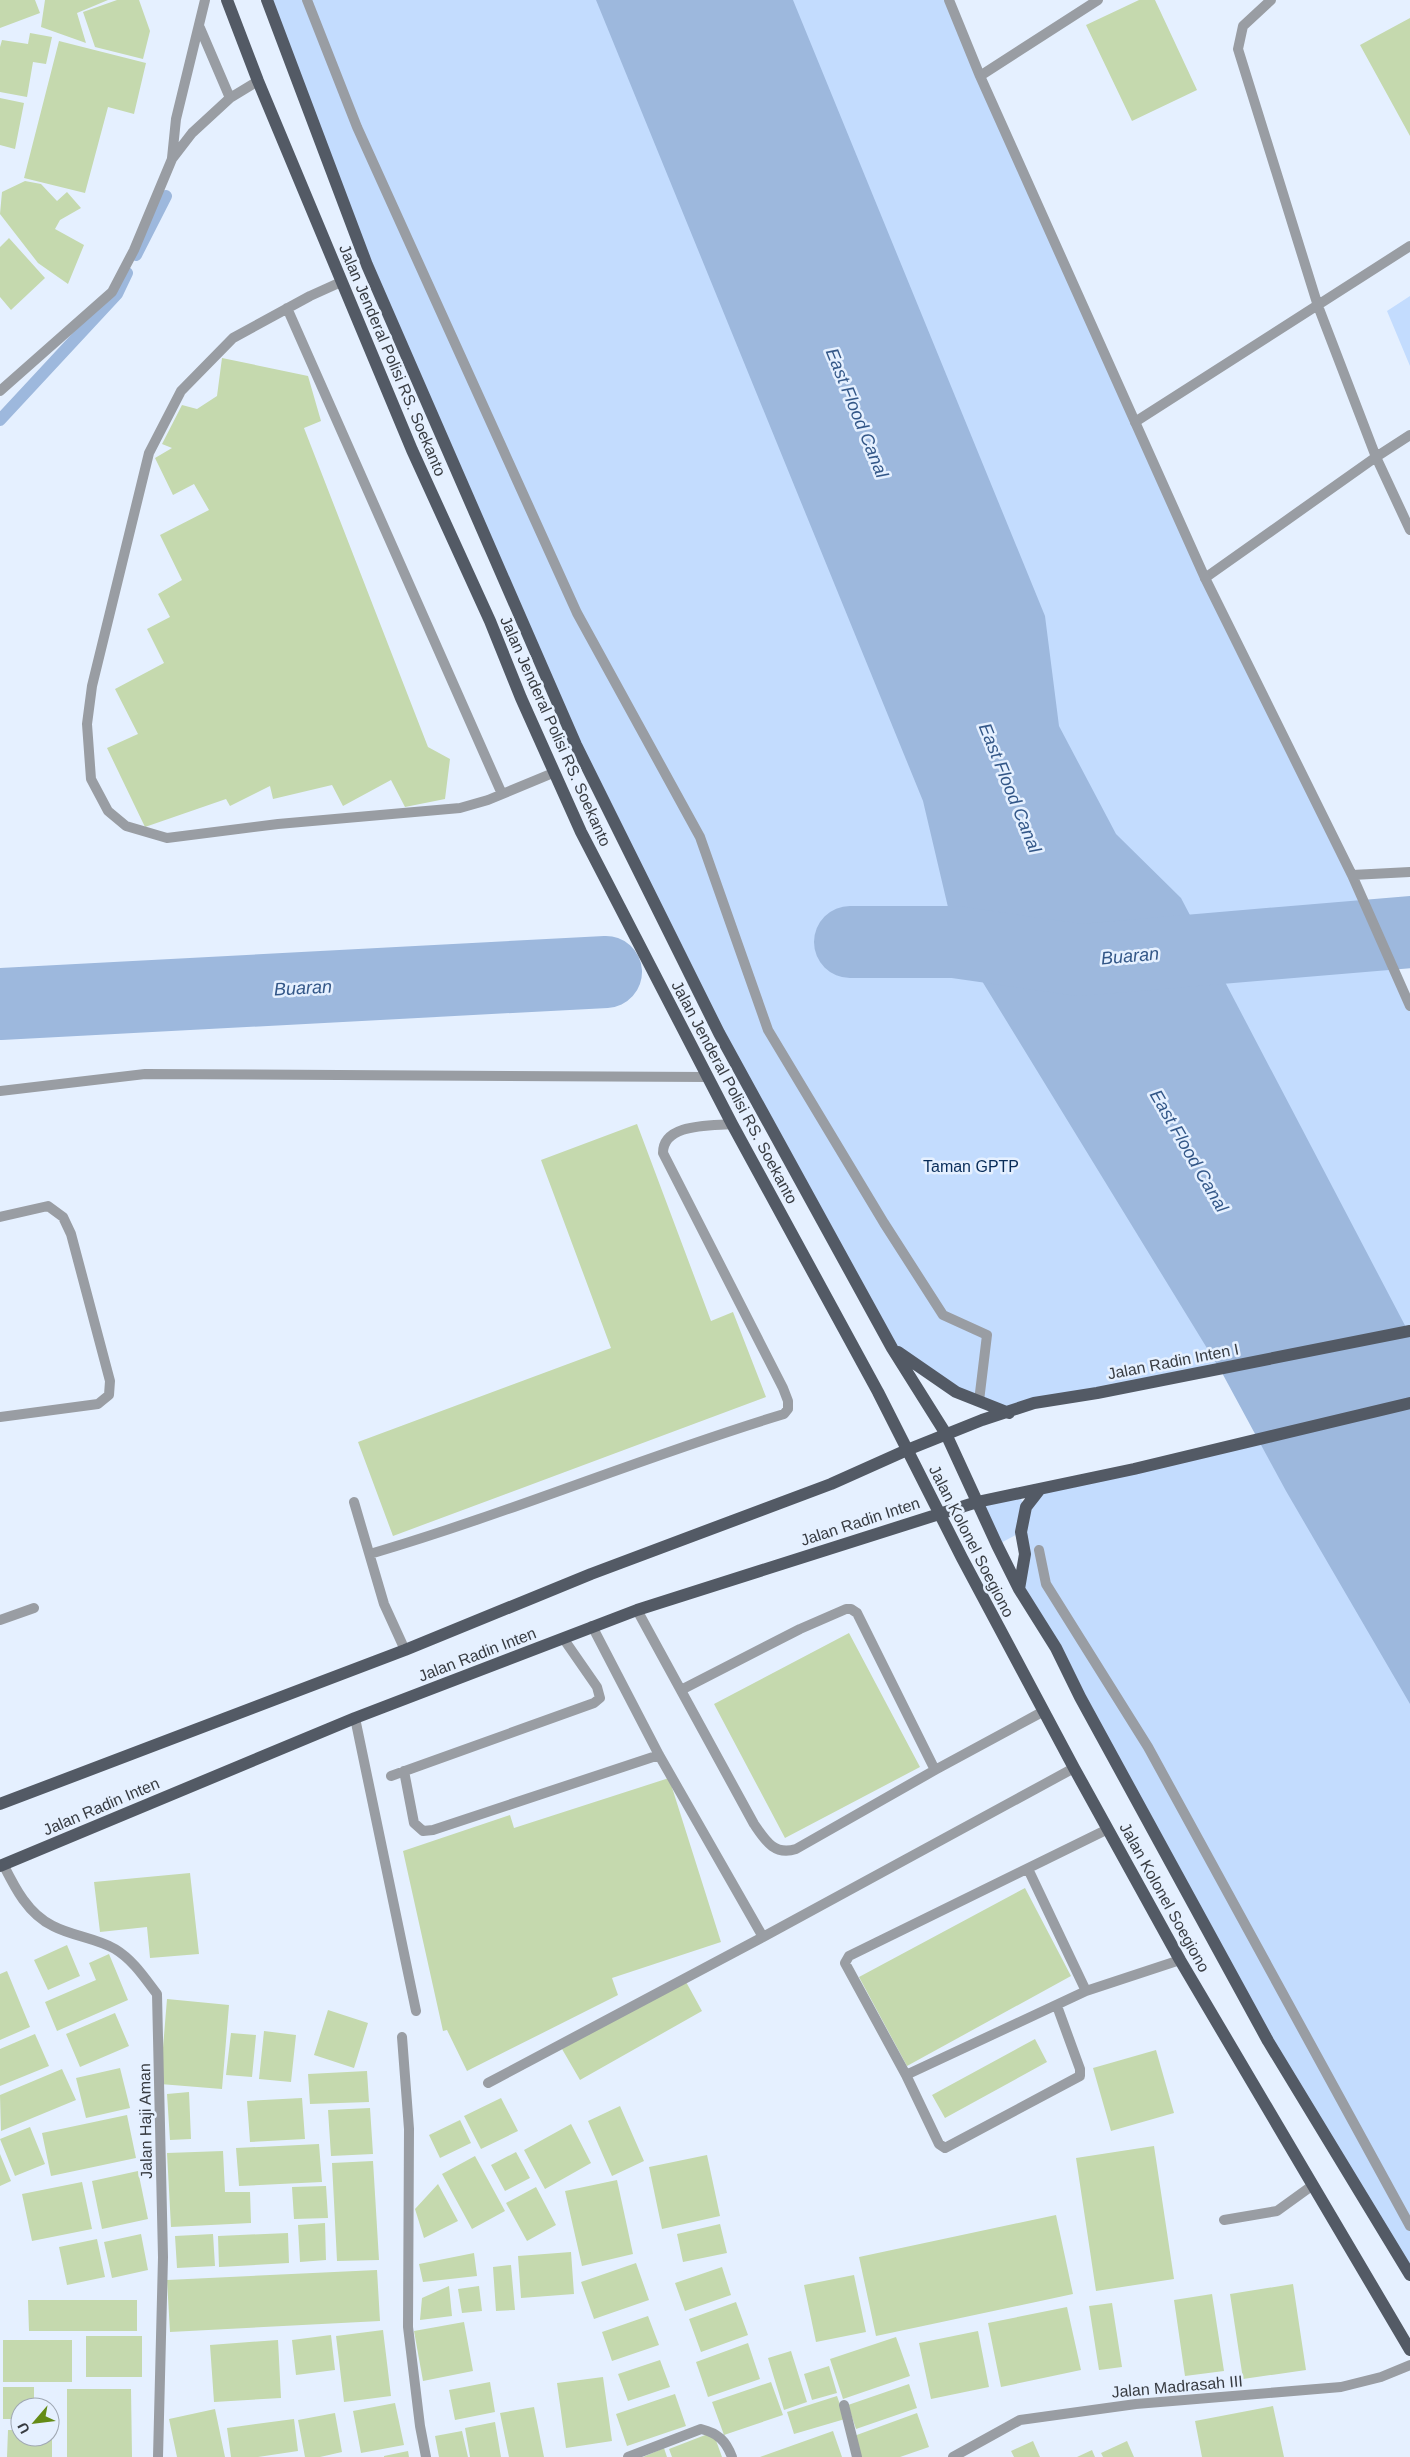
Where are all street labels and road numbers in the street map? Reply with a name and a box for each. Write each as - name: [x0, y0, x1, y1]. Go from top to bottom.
- street label: Jalan Jenderal Polisi RS. Soekanto: [336, 242, 449, 479]
- street label: Jalan Jenderal Polisi RS. Soekanto: [497, 614, 614, 849]
- street label: Jalan Jenderal Polisi RS. Soekanto: [668, 978, 801, 1207]
- street label: Jalan Radin Inten I: [1106, 1340, 1240, 1383]
- street label: Jalan Kolonel Soegiono: [926, 1462, 1017, 1620]
- street label: Jalan Radin Inten: [798, 1494, 922, 1549]
- street label: Jalan Radin Inten: [416, 1624, 538, 1685]
- street label: Jalan Radin Inten: [41, 1774, 162, 1839]
- street label: Jalan Kolonel Soegiono: [1116, 1820, 1213, 1975]
- street label: Jalan Haji Aman: [136, 2063, 155, 2179]
- street label: Jalan Madrasah III: [1111, 2372, 1243, 2401]

